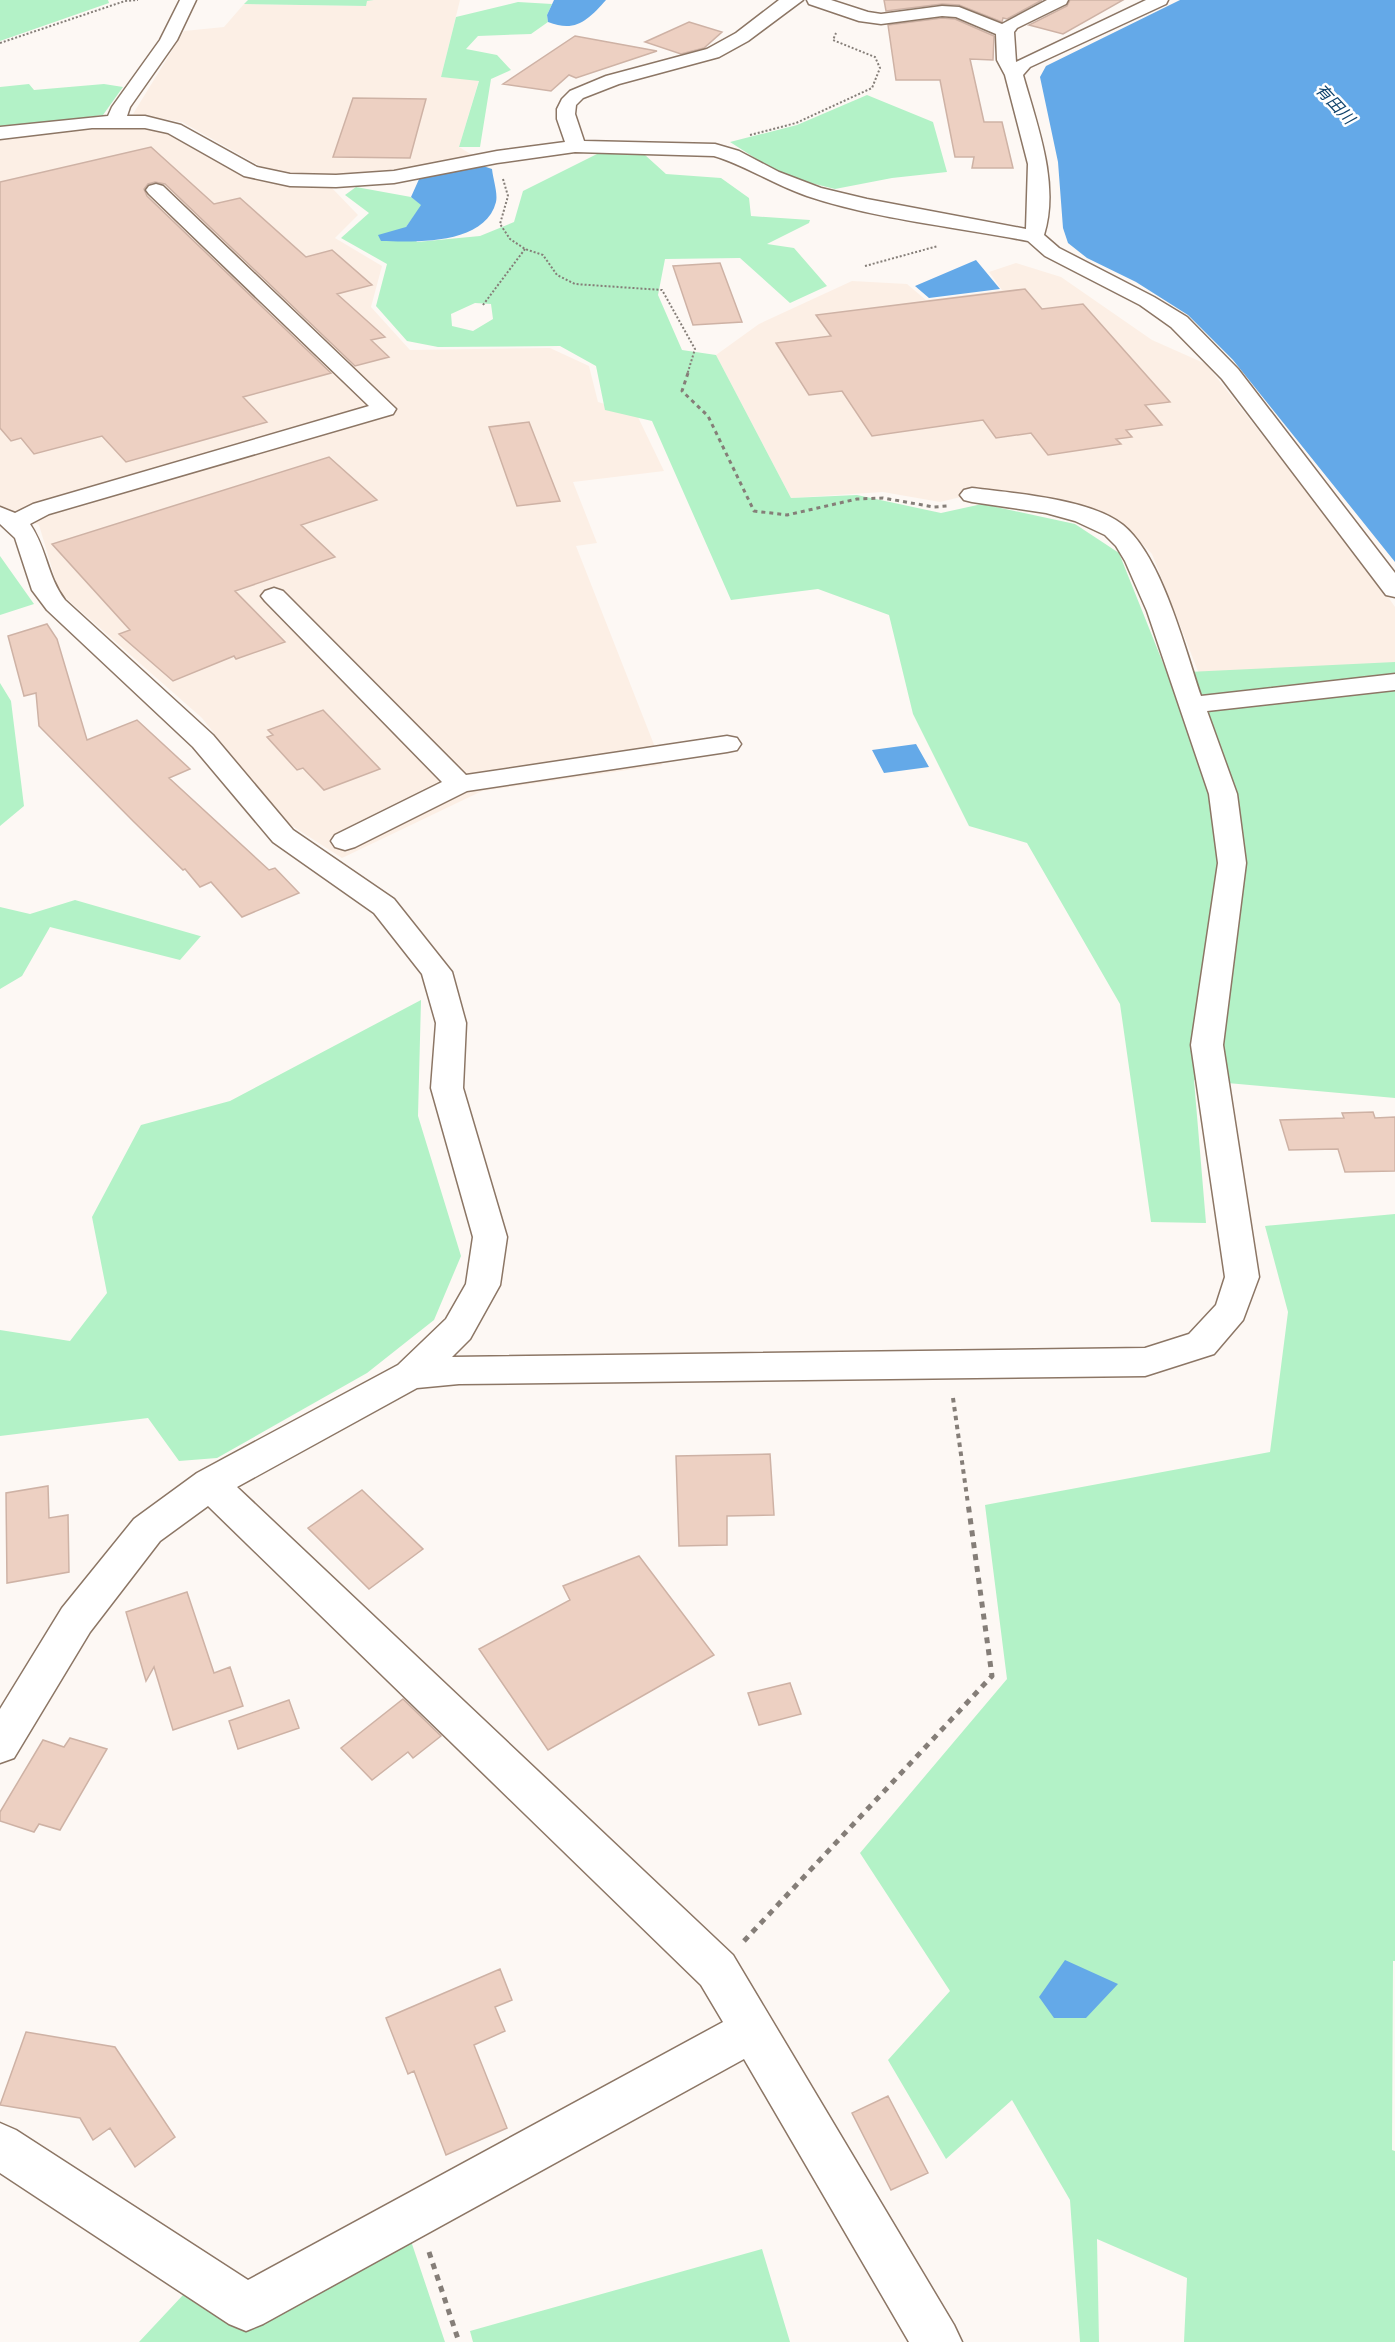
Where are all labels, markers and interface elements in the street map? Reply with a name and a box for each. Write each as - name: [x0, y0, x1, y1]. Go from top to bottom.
- water label: 有田川: [1312, 81, 1359, 129]

